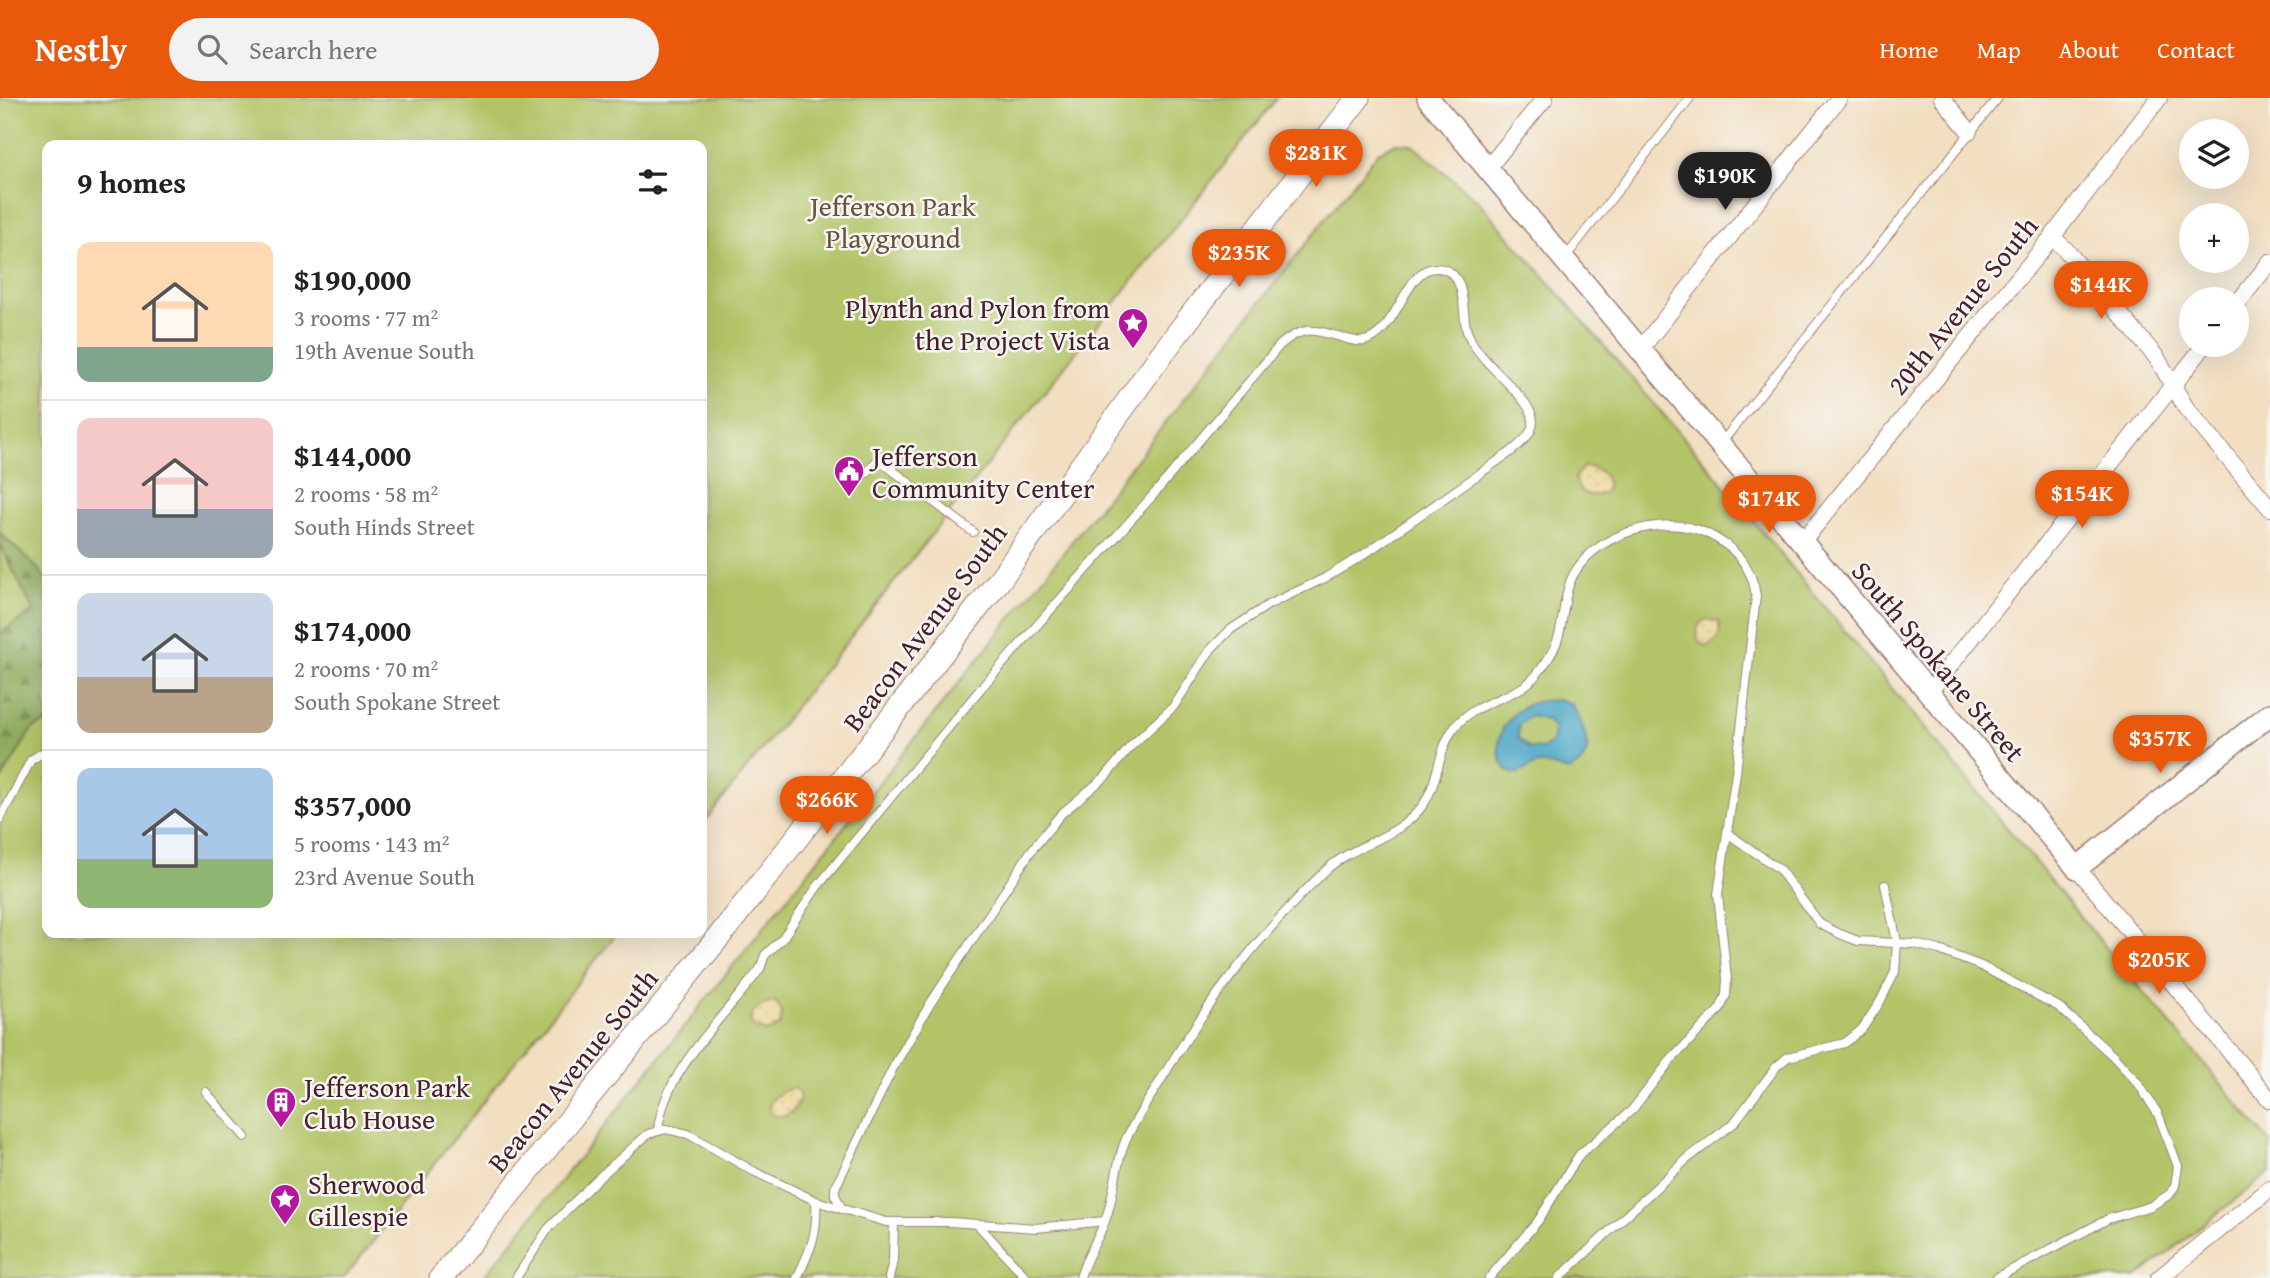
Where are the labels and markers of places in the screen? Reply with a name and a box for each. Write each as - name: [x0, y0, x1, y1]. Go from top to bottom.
- pin: $281K: [1267, 130, 1365, 189]
- pin: $190K: [1676, 152, 1774, 212]
- pin: $235K: [1190, 230, 1288, 289]
- pin: $144K: [2052, 262, 2150, 321]
- place label: Plynth and Pylon from the Project Vista: [845, 287, 1111, 360]
- place icon: Plynth and Pylon from the Project Vista: [1116, 306, 1150, 350]
- place label: Jefferson Community Center: [869, 435, 1095, 508]
- public building icon: Jefferson Community Center: [832, 454, 866, 498]
- pin: $154K: [2033, 470, 2131, 530]
- pin: $174K: [1720, 476, 1818, 535]
- pin: $357K: [2111, 716, 2209, 775]
- pin: $266K: [778, 776, 876, 836]
- pin: $205K: [2110, 936, 2208, 996]
- place label: Jefferson Park Club House: [301, 1066, 471, 1139]
- building icon: Jefferson Park Club House: [264, 1085, 298, 1129]
- place label: Sherwood Gillespie: [308, 1163, 425, 1236]
- place icon: Sherwood Gillespie: [268, 1182, 302, 1226]

